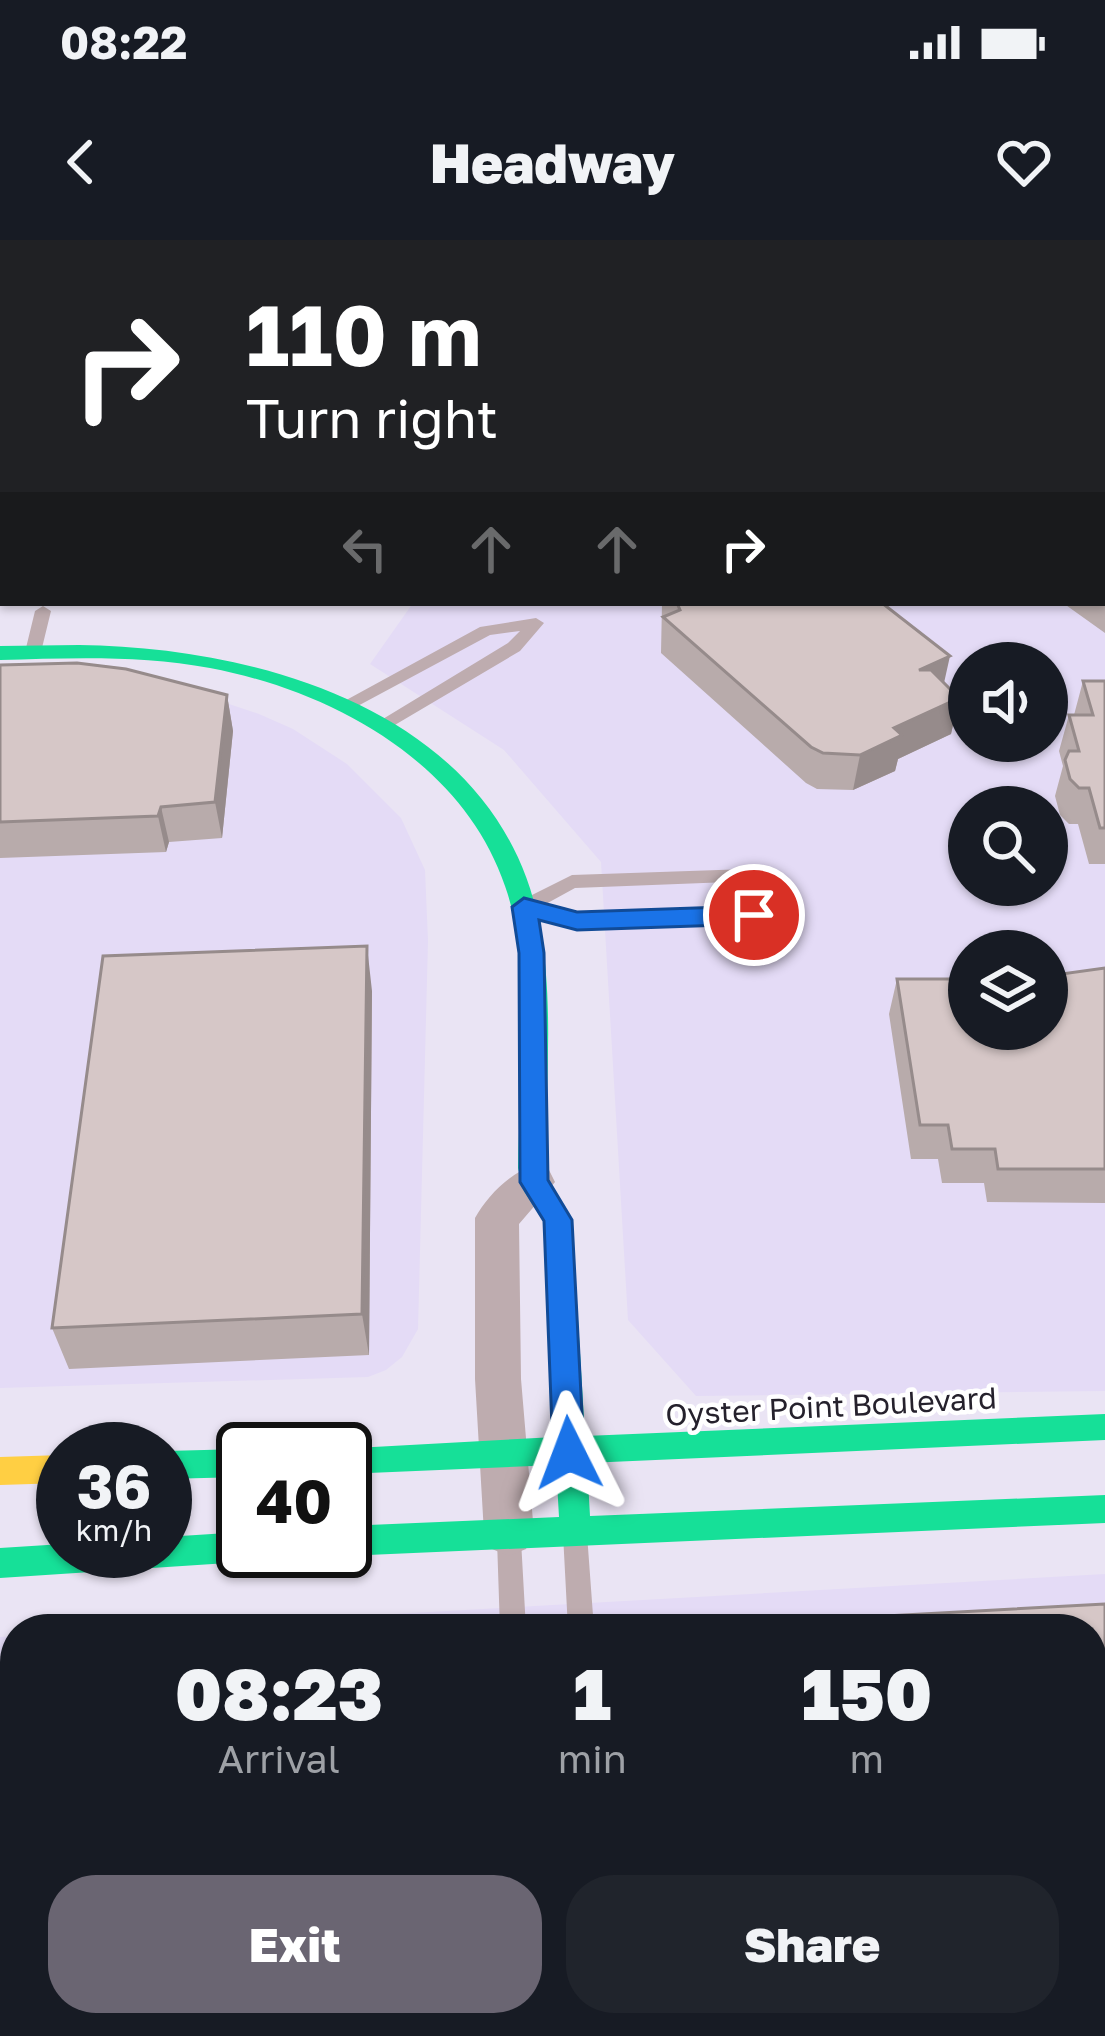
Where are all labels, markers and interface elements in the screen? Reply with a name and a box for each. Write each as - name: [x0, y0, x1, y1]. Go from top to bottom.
- text: 08:22: [60, 15, 187, 69]
- icon: back: [48, 129, 114, 195]
- icon: heart: [991, 129, 1057, 195]
- text: Headway: [430, 130, 675, 195]
- text: 110 m: [246, 284, 482, 384]
- icon: right: [48, 288, 204, 444]
- text: Turn right: [246, 385, 498, 450]
- icon: left: [332, 516, 398, 582]
- icon: ahead: [458, 516, 524, 582]
- icon: ahead: [584, 516, 650, 582]
- icon: right: [710, 516, 776, 582]
- map controls: [948, 642, 1068, 1050]
- button: sound: [948, 642, 1068, 762]
- button: search: [948, 786, 1068, 906]
- pin: [703, 864, 805, 966]
- icon: arrive: [721, 882, 787, 948]
- button: layers: [948, 930, 1068, 1050]
- street label: Oyster Point Boulevard: [664, 1379, 997, 1433]
- position arrow: [506, 1390, 632, 1516]
- speed limit sign: 40: [216, 1422, 372, 1578]
- text: 36: [77, 1449, 151, 1521]
- text: km/h: [76, 1512, 152, 1548]
- text: 08:23: [175, 1649, 383, 1736]
- text: 1: [573, 1649, 611, 1736]
- text: 150: [801, 1649, 932, 1736]
- text: Arrival: [218, 1735, 340, 1782]
- text: min: [558, 1735, 627, 1782]
- text: m: [850, 1735, 884, 1782]
- button: Exit: [48, 1875, 542, 2013]
- button: Share: [566, 1875, 1059, 2013]

